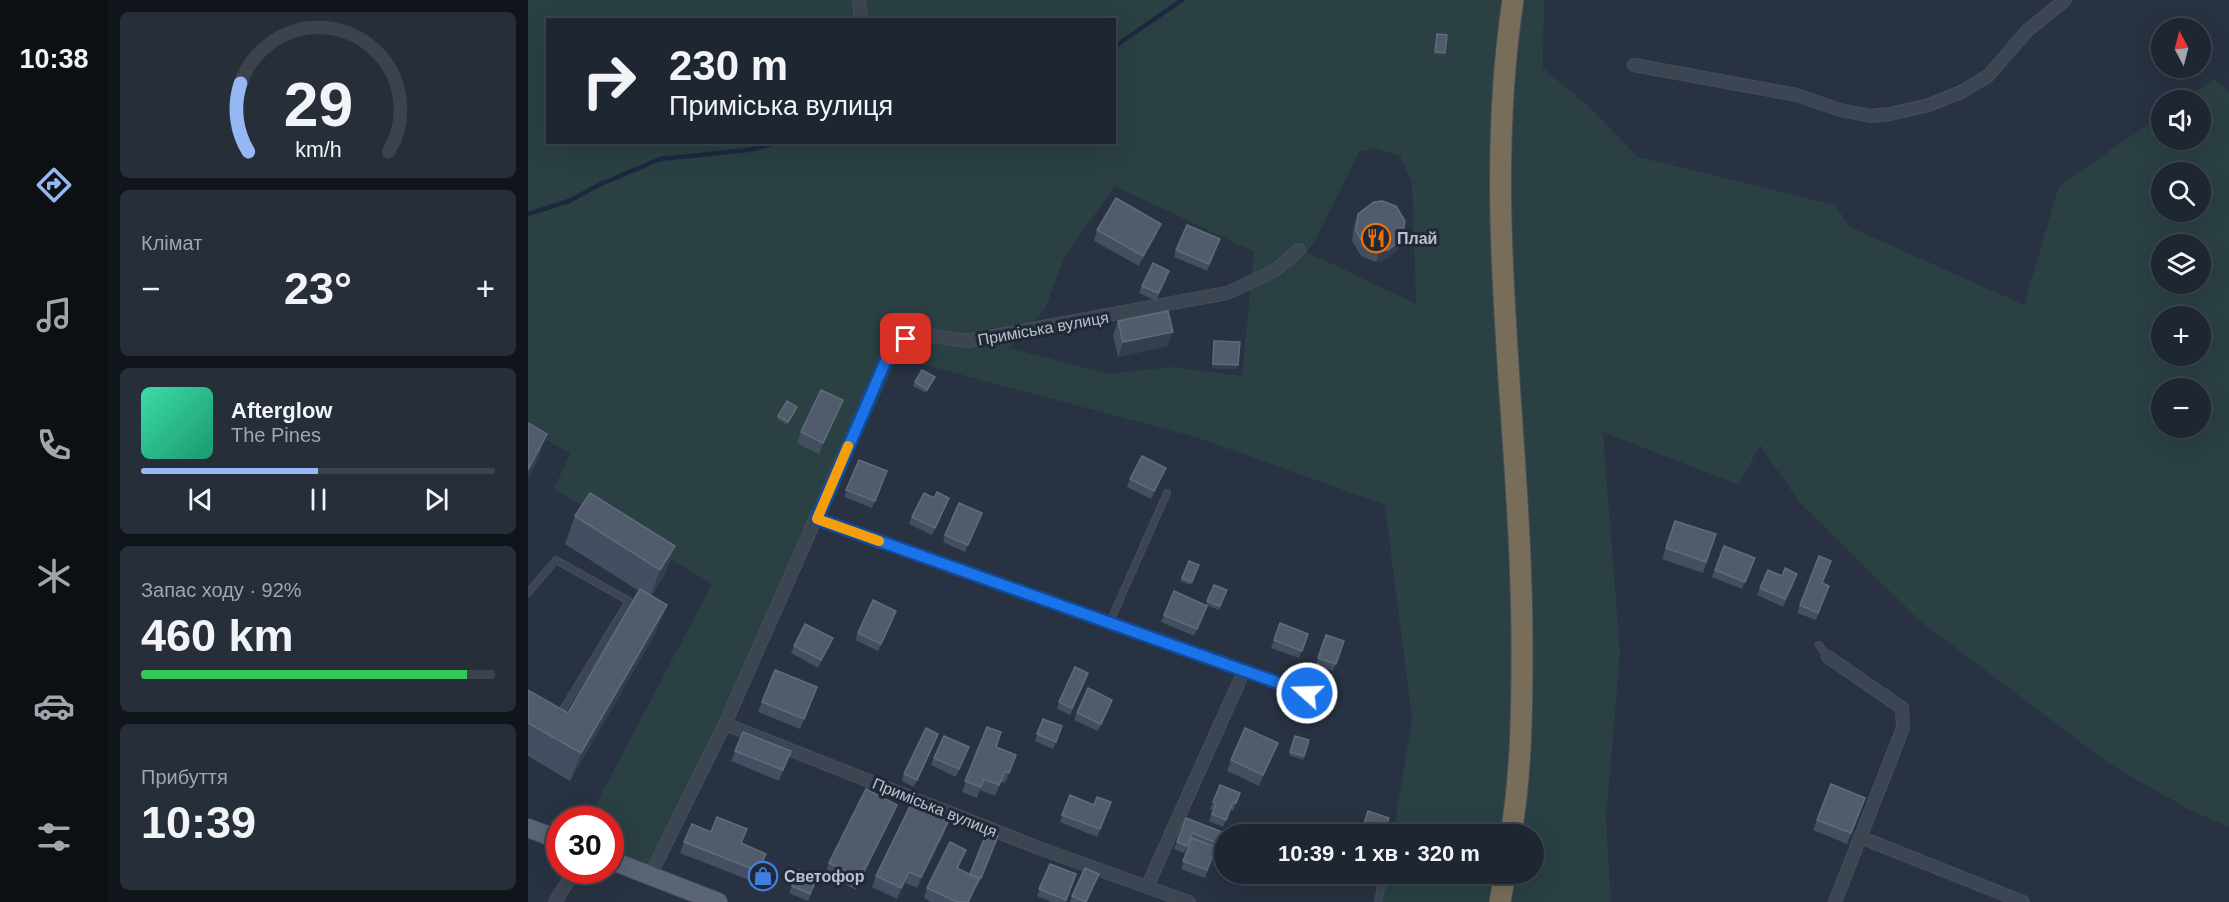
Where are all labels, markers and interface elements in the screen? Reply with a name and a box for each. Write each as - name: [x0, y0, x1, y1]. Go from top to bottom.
- north arrow: [2151, 18, 2211, 78]
- map controls: [2151, 18, 2211, 438]
- icon: right: [570, 42, 648, 120]
- text: 230 m: [669, 42, 788, 89]
- text: 10:38: [19, 44, 89, 74]
- text: 29: [283, 70, 353, 139]
- button: sound: [2151, 90, 2211, 150]
- text: Приміська вулиця: [669, 91, 893, 121]
- text: km/h: [295, 138, 341, 162]
- button: search: [2151, 162, 2211, 222]
- icon: directions: [33, 164, 75, 206]
- restaurant icon: Плай: [1360, 222, 1392, 254]
- place label: Плай: [1397, 230, 1437, 247]
- text: Клімат: [141, 232, 202, 254]
- button: layers: [2151, 234, 2211, 294]
- text: 23°: [284, 263, 352, 314]
- text: −: [141, 270, 160, 307]
- text: +: [476, 270, 495, 307]
- icon: music: [33, 294, 75, 336]
- button: +: [2151, 306, 2211, 366]
- street label: Приміська вулиця: [976, 309, 1110, 348]
- pin: [880, 313, 931, 364]
- icon: arrive: [889, 322, 922, 355]
- button: −: [2151, 378, 2211, 438]
- text: Afterglow: [231, 398, 332, 423]
- icon: phone: [33, 424, 75, 466]
- text: The Pines: [231, 424, 321, 446]
- icon: previous: [184, 483, 217, 516]
- icon: pause: [302, 483, 335, 516]
- icon: next: [420, 483, 453, 516]
- icon: climate: [33, 555, 75, 597]
- text: Запас ходу · 92%: [141, 579, 302, 601]
- text: 460 km: [141, 610, 294, 661]
- position arrow: [1275, 661, 1339, 725]
- icon: car: [33, 685, 75, 727]
- text: Прибуття: [141, 766, 228, 788]
- street label: Приміська вулиця: [870, 775, 1000, 840]
- text: 10:39: [141, 797, 256, 848]
- speed limit sign: 30: [546, 806, 624, 884]
- icon: filters: [33, 816, 75, 858]
- text: 10:39 · 1 хв · 320 m: [1278, 841, 1480, 866]
- shop icon: Светофор: [747, 860, 779, 892]
- place label: Светофор: [784, 868, 865, 885]

